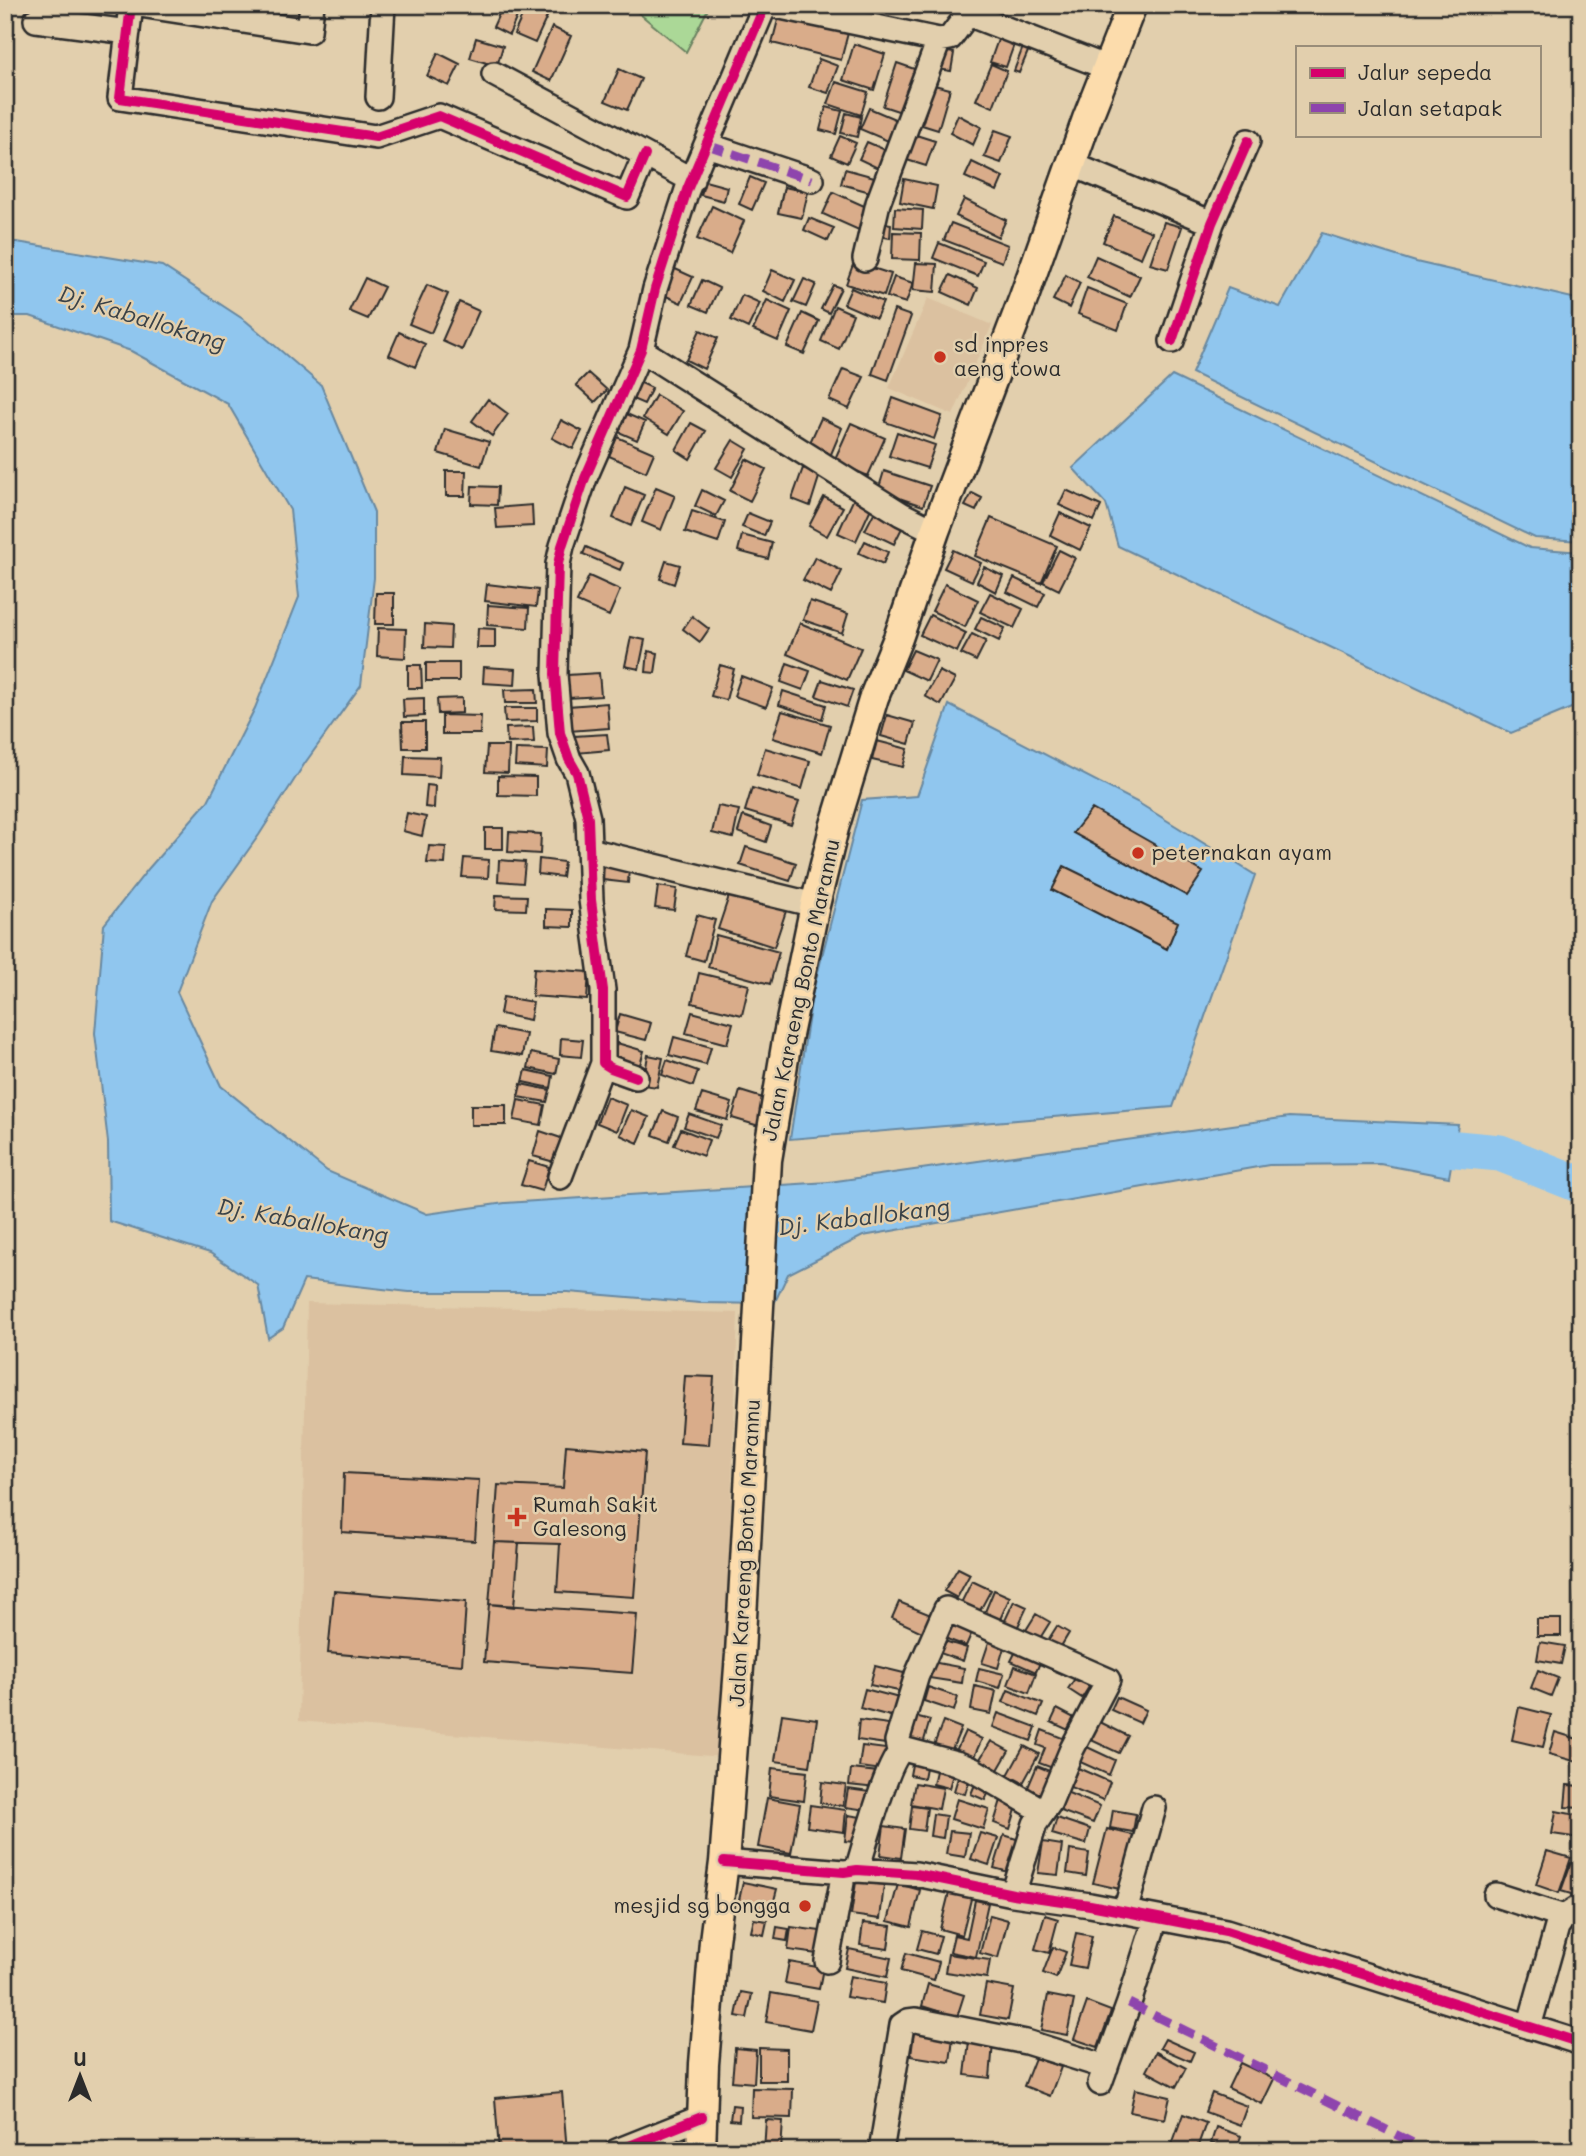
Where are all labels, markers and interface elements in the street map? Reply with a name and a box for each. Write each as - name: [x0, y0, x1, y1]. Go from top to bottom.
- legend: [1296, 46, 1540, 136]
- text: Jalur sepeda: [1358, 58, 1492, 85]
- text: Jalan setapak: [1358, 94, 1502, 121]
- water label: Dj. Kaballokang: [55, 277, 229, 357]
- place label: sd inpres aeng towa: [954, 330, 1062, 381]
- marker: sd inpres aeng towa: [932, 349, 948, 365]
- street label: Jalan Karaeng Bonto Marannu: [754, 836, 845, 1143]
- place label: peternakan ayam: [1152, 838, 1332, 865]
- marker: peternakan ayam: [1130, 845, 1146, 861]
- water label: Dj. Kaballokang: [215, 1190, 391, 1250]
- water label: Dj. Kaballokang: [776, 1191, 951, 1241]
- street label: Jalan Karaeng Bonto Marannu: [722, 1398, 765, 1707]
- place label: Rumah Sakit Galesong: [533, 1490, 658, 1541]
- marker: Rumah Sakit Galesong: [507, 1507, 527, 1527]
- place label: mesjid sg bongga: [614, 1891, 791, 1918]
- marker: mesjid sg bongga: [797, 1898, 813, 1914]
- north arrow: [46, 2040, 116, 2110]
- text: U: [73, 2046, 87, 2071]

